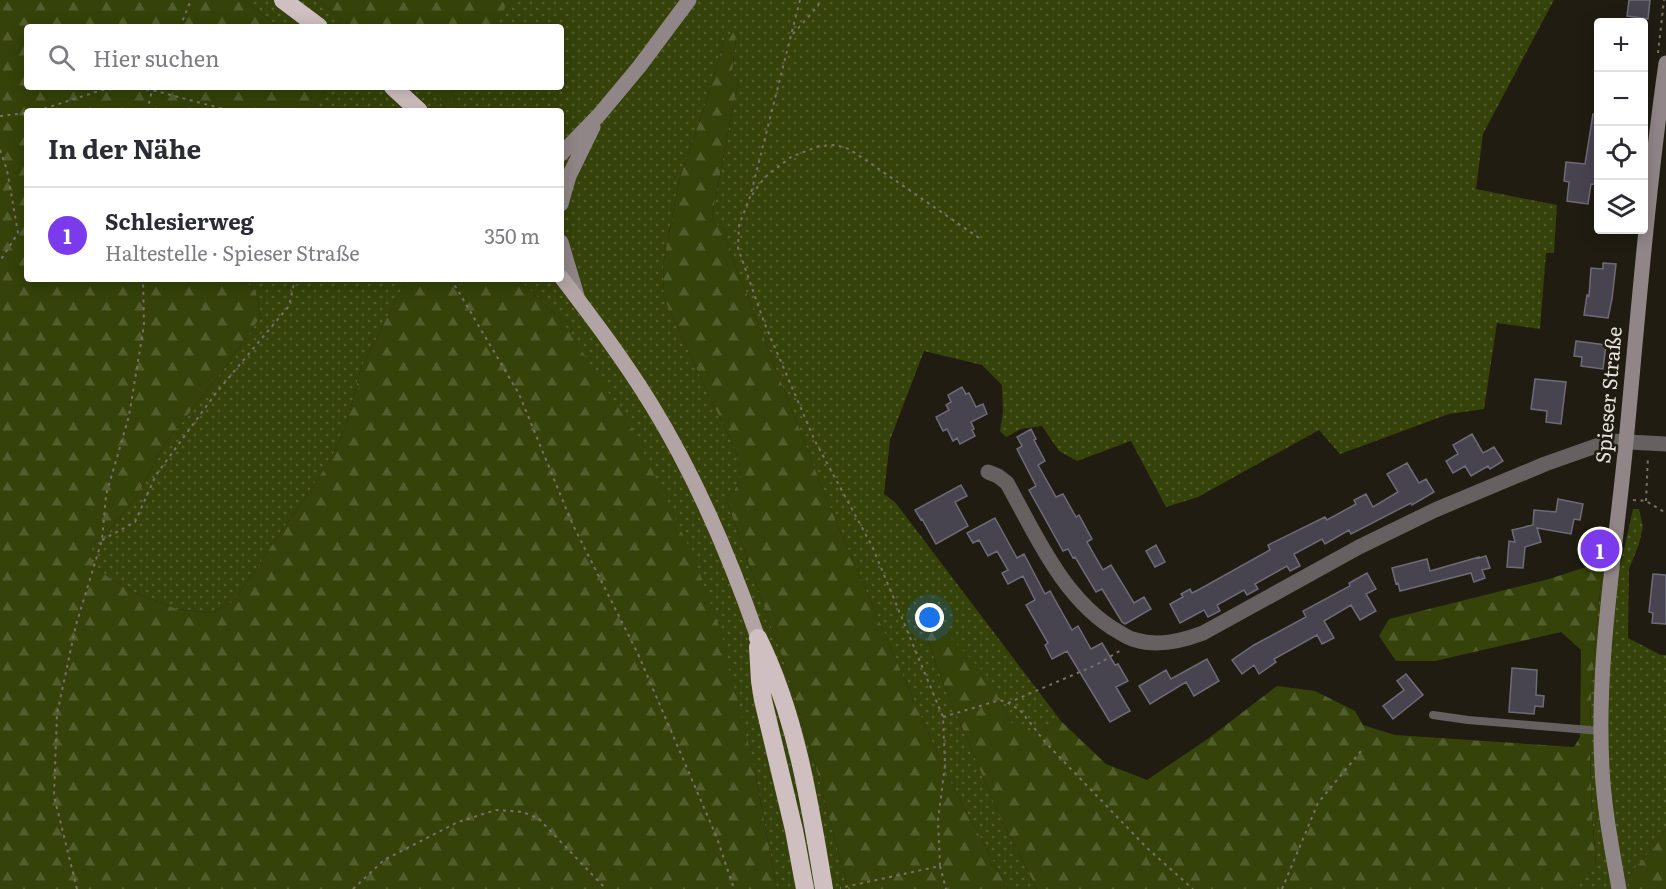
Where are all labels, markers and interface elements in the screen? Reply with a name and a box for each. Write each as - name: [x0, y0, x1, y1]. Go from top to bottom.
- map controls: [1594, 18, 1648, 234]
- button: +: [1594, 18, 1648, 72]
- search box: [24, 24, 564, 90]
- icon: search: [45, 41, 78, 74]
- text: Hier suchen: [93, 41, 220, 74]
- button: −: [1594, 72, 1648, 126]
- button: locate: [1594, 126, 1648, 180]
- text: In der Nähe: [48, 128, 201, 167]
- button: layers: [1594, 180, 1648, 234]
- text: Schlesierweg: [105, 204, 254, 237]
- text: 1: [63, 220, 72, 250]
- text: 350 m: [484, 220, 540, 250]
- text: Haltestelle · Spieser Straße: [105, 237, 360, 267]
- street label: Spieser Straße: [1586, 325, 1628, 465]
- pin: 1: [1580, 526, 1620, 572]
- your location: [915, 603, 944, 632]

